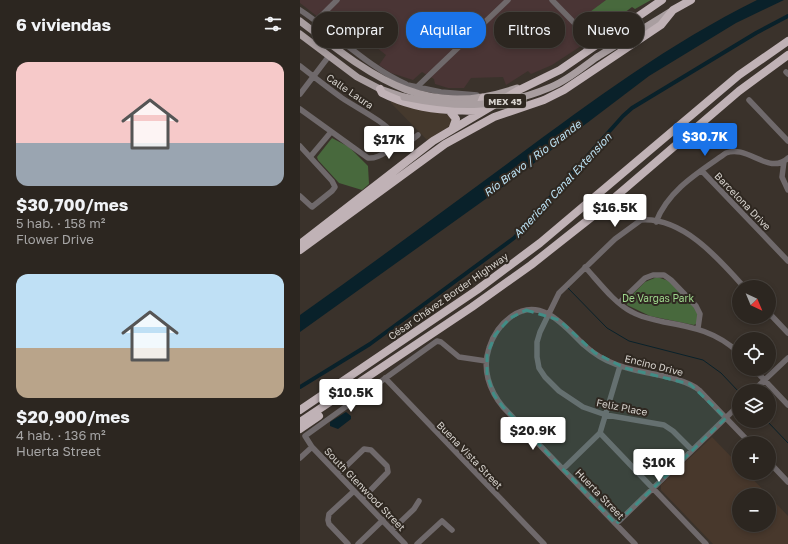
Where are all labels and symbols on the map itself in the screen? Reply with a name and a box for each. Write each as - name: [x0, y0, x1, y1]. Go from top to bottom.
- street label: Calle Laura: [324, 71, 376, 111]
- road number: MEX 45: [484, 94, 526, 108]
- water label: Río Bravo / Rio Grande: [481, 116, 585, 200]
- pin: $30.7K: [672, 123, 738, 157]
- pin: $17K: [365, 126, 413, 160]
- water label: American Canal Extension: [510, 129, 615, 240]
- street label: Barcelona Drive: [712, 170, 774, 232]
- pin: $16.5K: [582, 194, 648, 228]
- street label: César Chávez Border Highway: [386, 250, 511, 342]
- north arrow: [732, 280, 776, 324]
- park label: De Vargas Park: [622, 292, 694, 304]
- street label: Encino Drive: [624, 352, 685, 378]
- pin: $10.5K: [318, 379, 384, 413]
- street label: Feliz Place: [595, 396, 649, 418]
- pin: $20.9K: [500, 417, 566, 451]
- street label: Buena Vista Street: [435, 419, 505, 491]
- street label: South Glenwood Street: [322, 445, 408, 533]
- pin: $10K: [635, 449, 683, 483]
- street label: Huerta Street: [573, 466, 627, 522]

